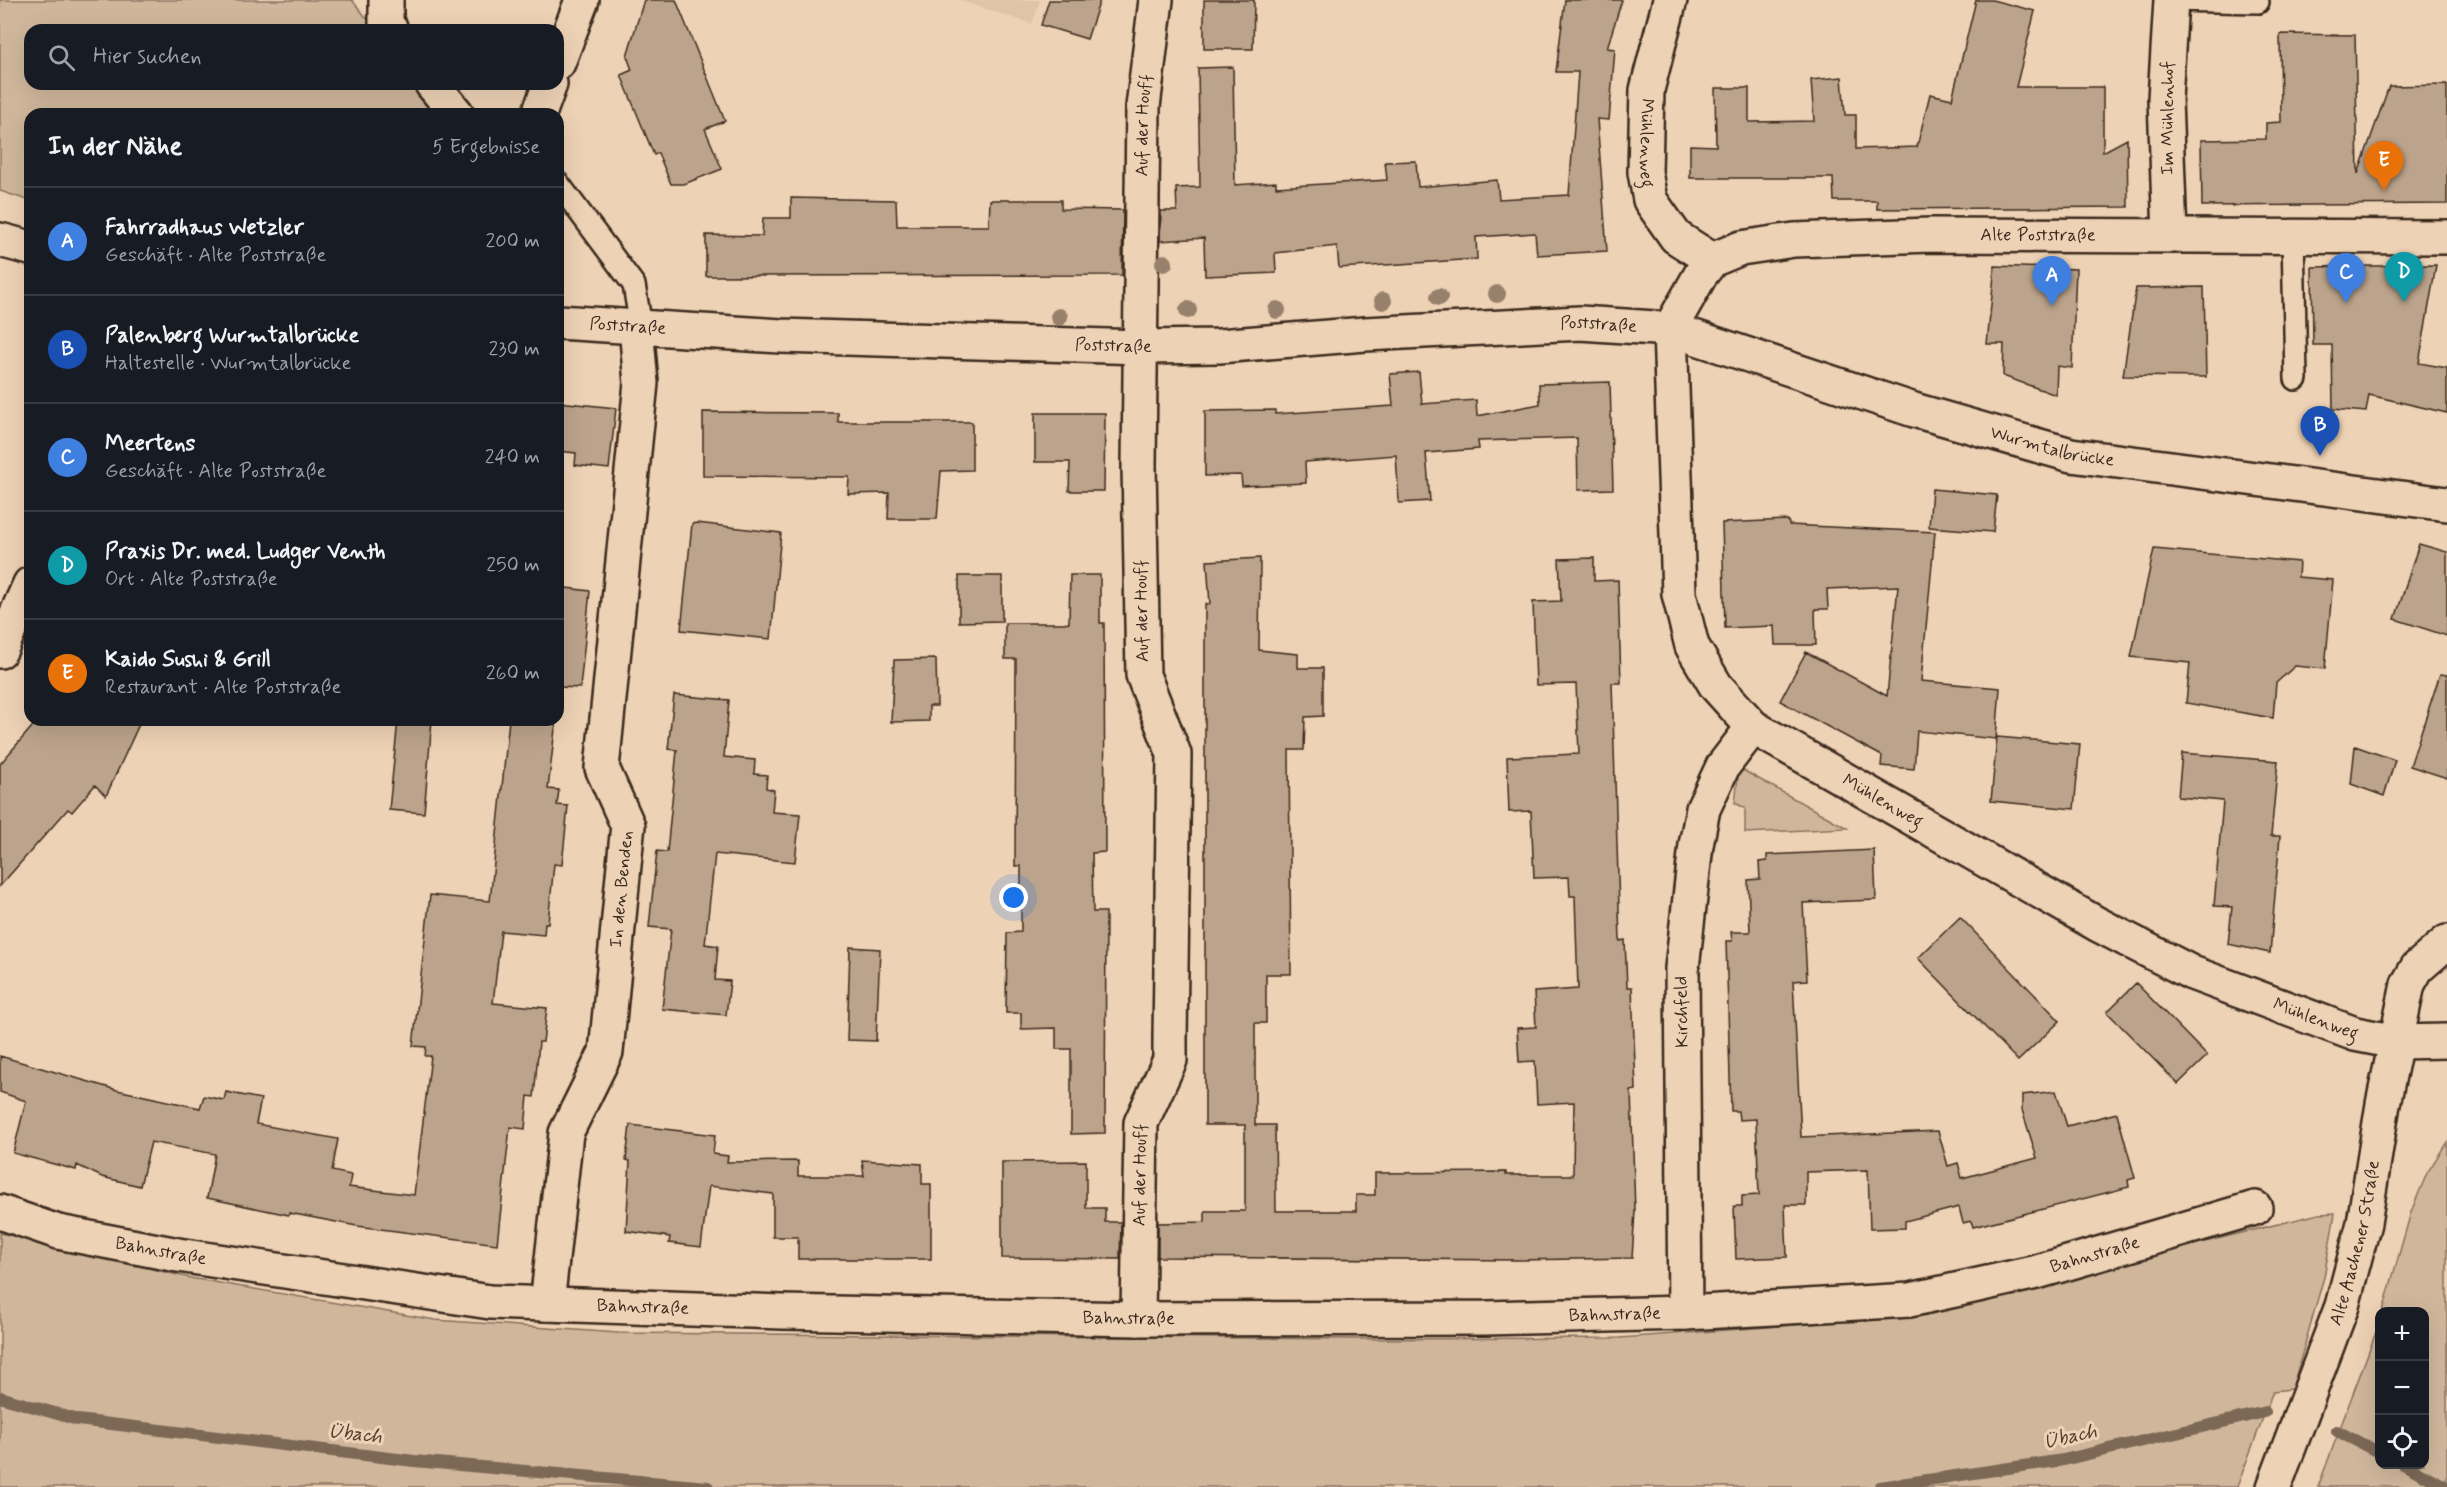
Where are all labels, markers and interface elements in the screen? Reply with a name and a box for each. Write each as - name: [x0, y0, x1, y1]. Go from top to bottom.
- search box: [24, 24, 564, 90]
- icon: search: [45, 41, 78, 74]
- text: Hier suchen: [93, 43, 202, 71]
- street label: Im Mühlenhof: [2156, 61, 2180, 175]
- street label: Auf der Houff: [1130, 73, 1159, 177]
- street label: Mühlenweg: [1633, 98, 1660, 190]
- text: In der Nähe: [48, 130, 182, 164]
- text: 5 Ergebnisse: [432, 134, 540, 161]
- pin: E: [2364, 142, 2404, 191]
- text: Fahrradhaus Wetzler: [105, 214, 304, 242]
- street label: Alte Poststraße: [1980, 223, 2096, 248]
- text: A: [61, 228, 74, 255]
- text: 200 m: [485, 228, 540, 255]
- text: Geschäft · Alte Poststraße: [105, 242, 326, 269]
- pin: D: [2384, 252, 2424, 302]
- pin: C: [2326, 254, 2366, 303]
- pin: A: [2032, 256, 2072, 306]
- street label: Poststraße: [1560, 311, 1638, 339]
- street label: Poststraße: [589, 312, 667, 341]
- text: Palenberg Wurmtalbrücke: [105, 322, 359, 350]
- street label: Poststraße: [1075, 333, 1152, 359]
- text: B: [61, 336, 74, 363]
- text: 230 m: [488, 336, 540, 363]
- text: Haltestelle · Wurmtalbrücke: [105, 350, 351, 377]
- pin: B: [2300, 406, 2340, 456]
- street label: Wurmtalbrücke: [1987, 420, 2116, 473]
- text: Meertens: [105, 430, 195, 458]
- text: C: [60, 444, 75, 471]
- text: 240 m: [485, 444, 540, 471]
- text: Geschäft · Alte Poststraße: [105, 458, 326, 485]
- text: Praxis Dr. med. Ludger Venth: [105, 538, 386, 566]
- text: D: [61, 552, 74, 579]
- text: 250 m: [486, 552, 540, 579]
- street label: Auf der Houff: [1129, 560, 1155, 662]
- text: Ort · Alte Poststraße: [105, 566, 278, 593]
- text: Kaido Sushi & Grill: [105, 646, 271, 674]
- text: E: [62, 660, 73, 687]
- text: 260 m: [486, 660, 540, 687]
- text: Restaurant · Alte Poststraße: [105, 674, 341, 701]
- street label: Mühlenweg: [1838, 769, 1927, 836]
- street label: In den Benden: [604, 830, 639, 949]
- your location: [999, 883, 1028, 912]
- street label: Kirchfeld: [1669, 976, 1695, 1048]
- street label: Mühlenweg: [2269, 992, 2362, 1048]
- street label: Auf der Houff: [1127, 1124, 1153, 1226]
- street label: Alte Aachener Straße: [2324, 1158, 2386, 1329]
- street label: Bahnstraße: [2047, 1230, 2143, 1280]
- street label: Bahnstraße: [113, 1231, 208, 1271]
- street label: Bahnstraße: [596, 1294, 690, 1321]
- street label: Bahnstraße: [1568, 1302, 1661, 1328]
- street label: Bahnstraße: [1082, 1306, 1175, 1331]
- map controls: [2375, 1307, 2429, 1469]
- button: +: [2375, 1307, 2429, 1361]
- button: −: [2375, 1361, 2429, 1415]
- button: locate: [2375, 1415, 2429, 1469]
- water label: Übach: [326, 1417, 384, 1451]
- water label: Übach: [2041, 1418, 2100, 1456]

